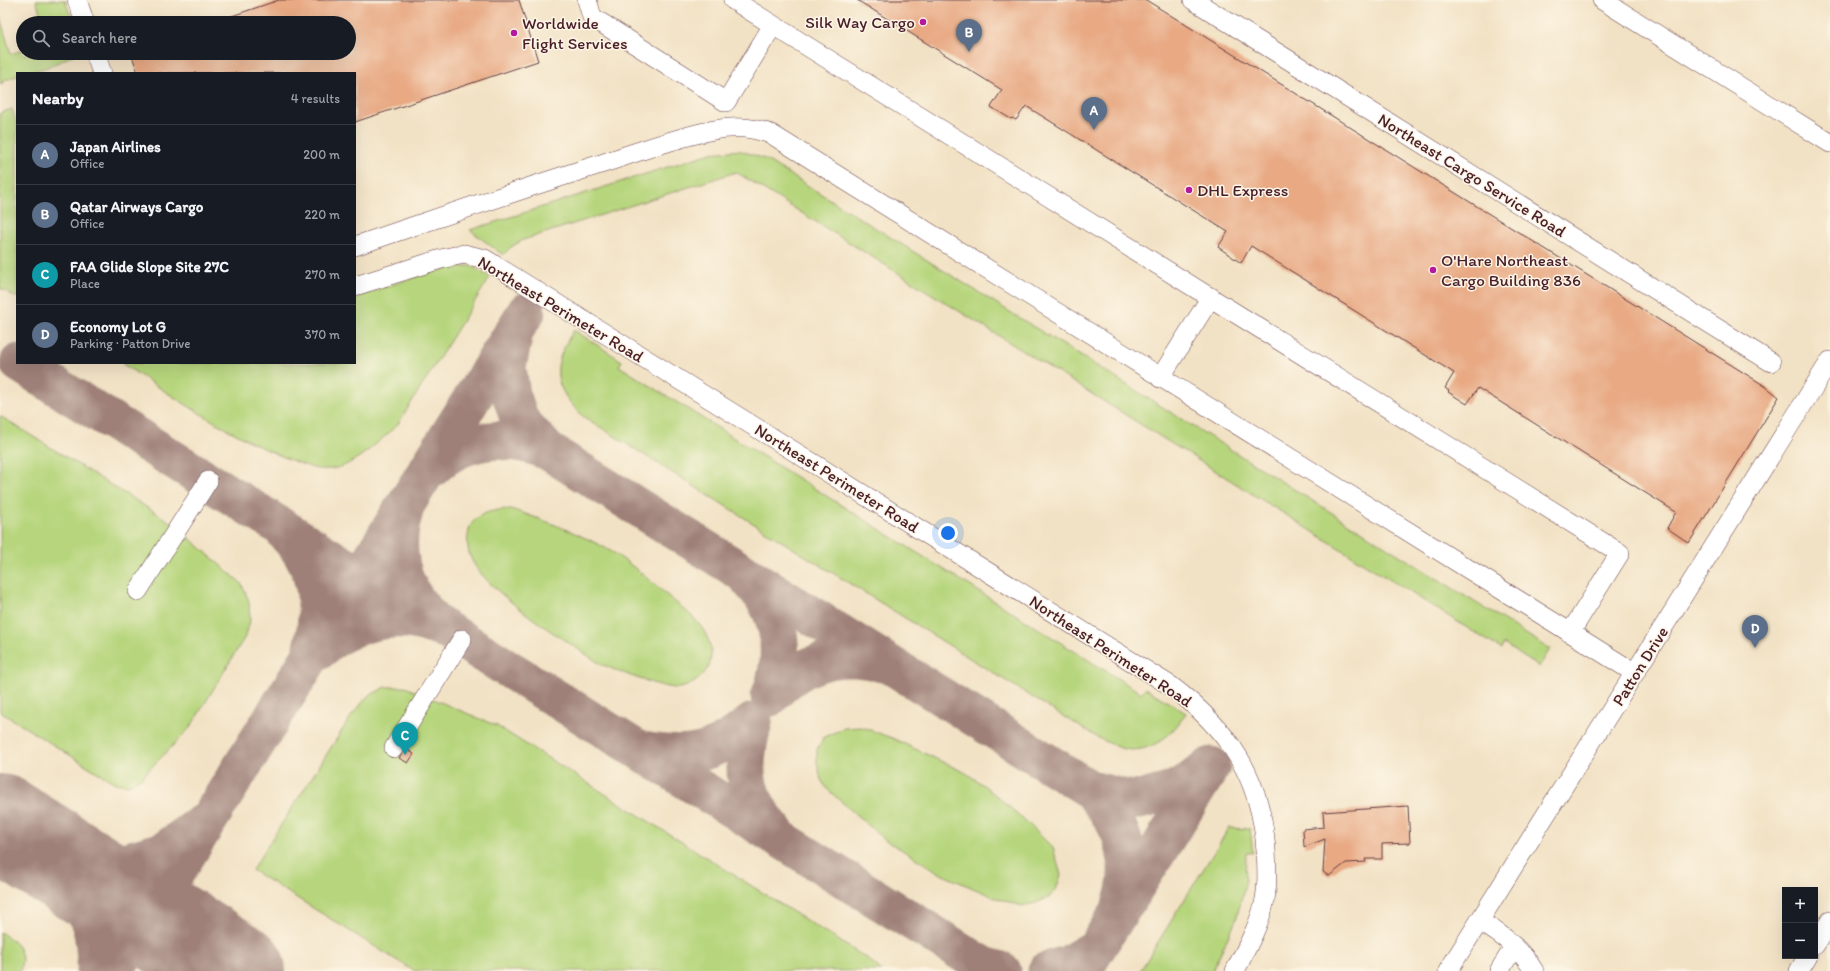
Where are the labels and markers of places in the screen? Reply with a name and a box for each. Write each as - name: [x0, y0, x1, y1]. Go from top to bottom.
- place label: Silk Way Cargo: [805, 12, 915, 32]
- place label: Worldwide Flight Services: [522, 13, 628, 53]
- marker: Silk Way Cargo: [918, 17, 928, 27]
- pin: B: [956, 19, 982, 52]
- marker: Worldwide Flight Services: [509, 28, 519, 38]
- pin: A: [1081, 97, 1107, 130]
- place label: DHL Express: [1197, 180, 1288, 200]
- marker: DHL Express: [1184, 185, 1194, 195]
- place label: O'Hare Northeast Cargo Building 836: [1441, 250, 1581, 290]
- marker: O'Hare Northeast Cargo Building 836: [1428, 265, 1438, 275]
- pin: D: [1742, 615, 1768, 648]
- pin: C: [392, 722, 418, 755]

